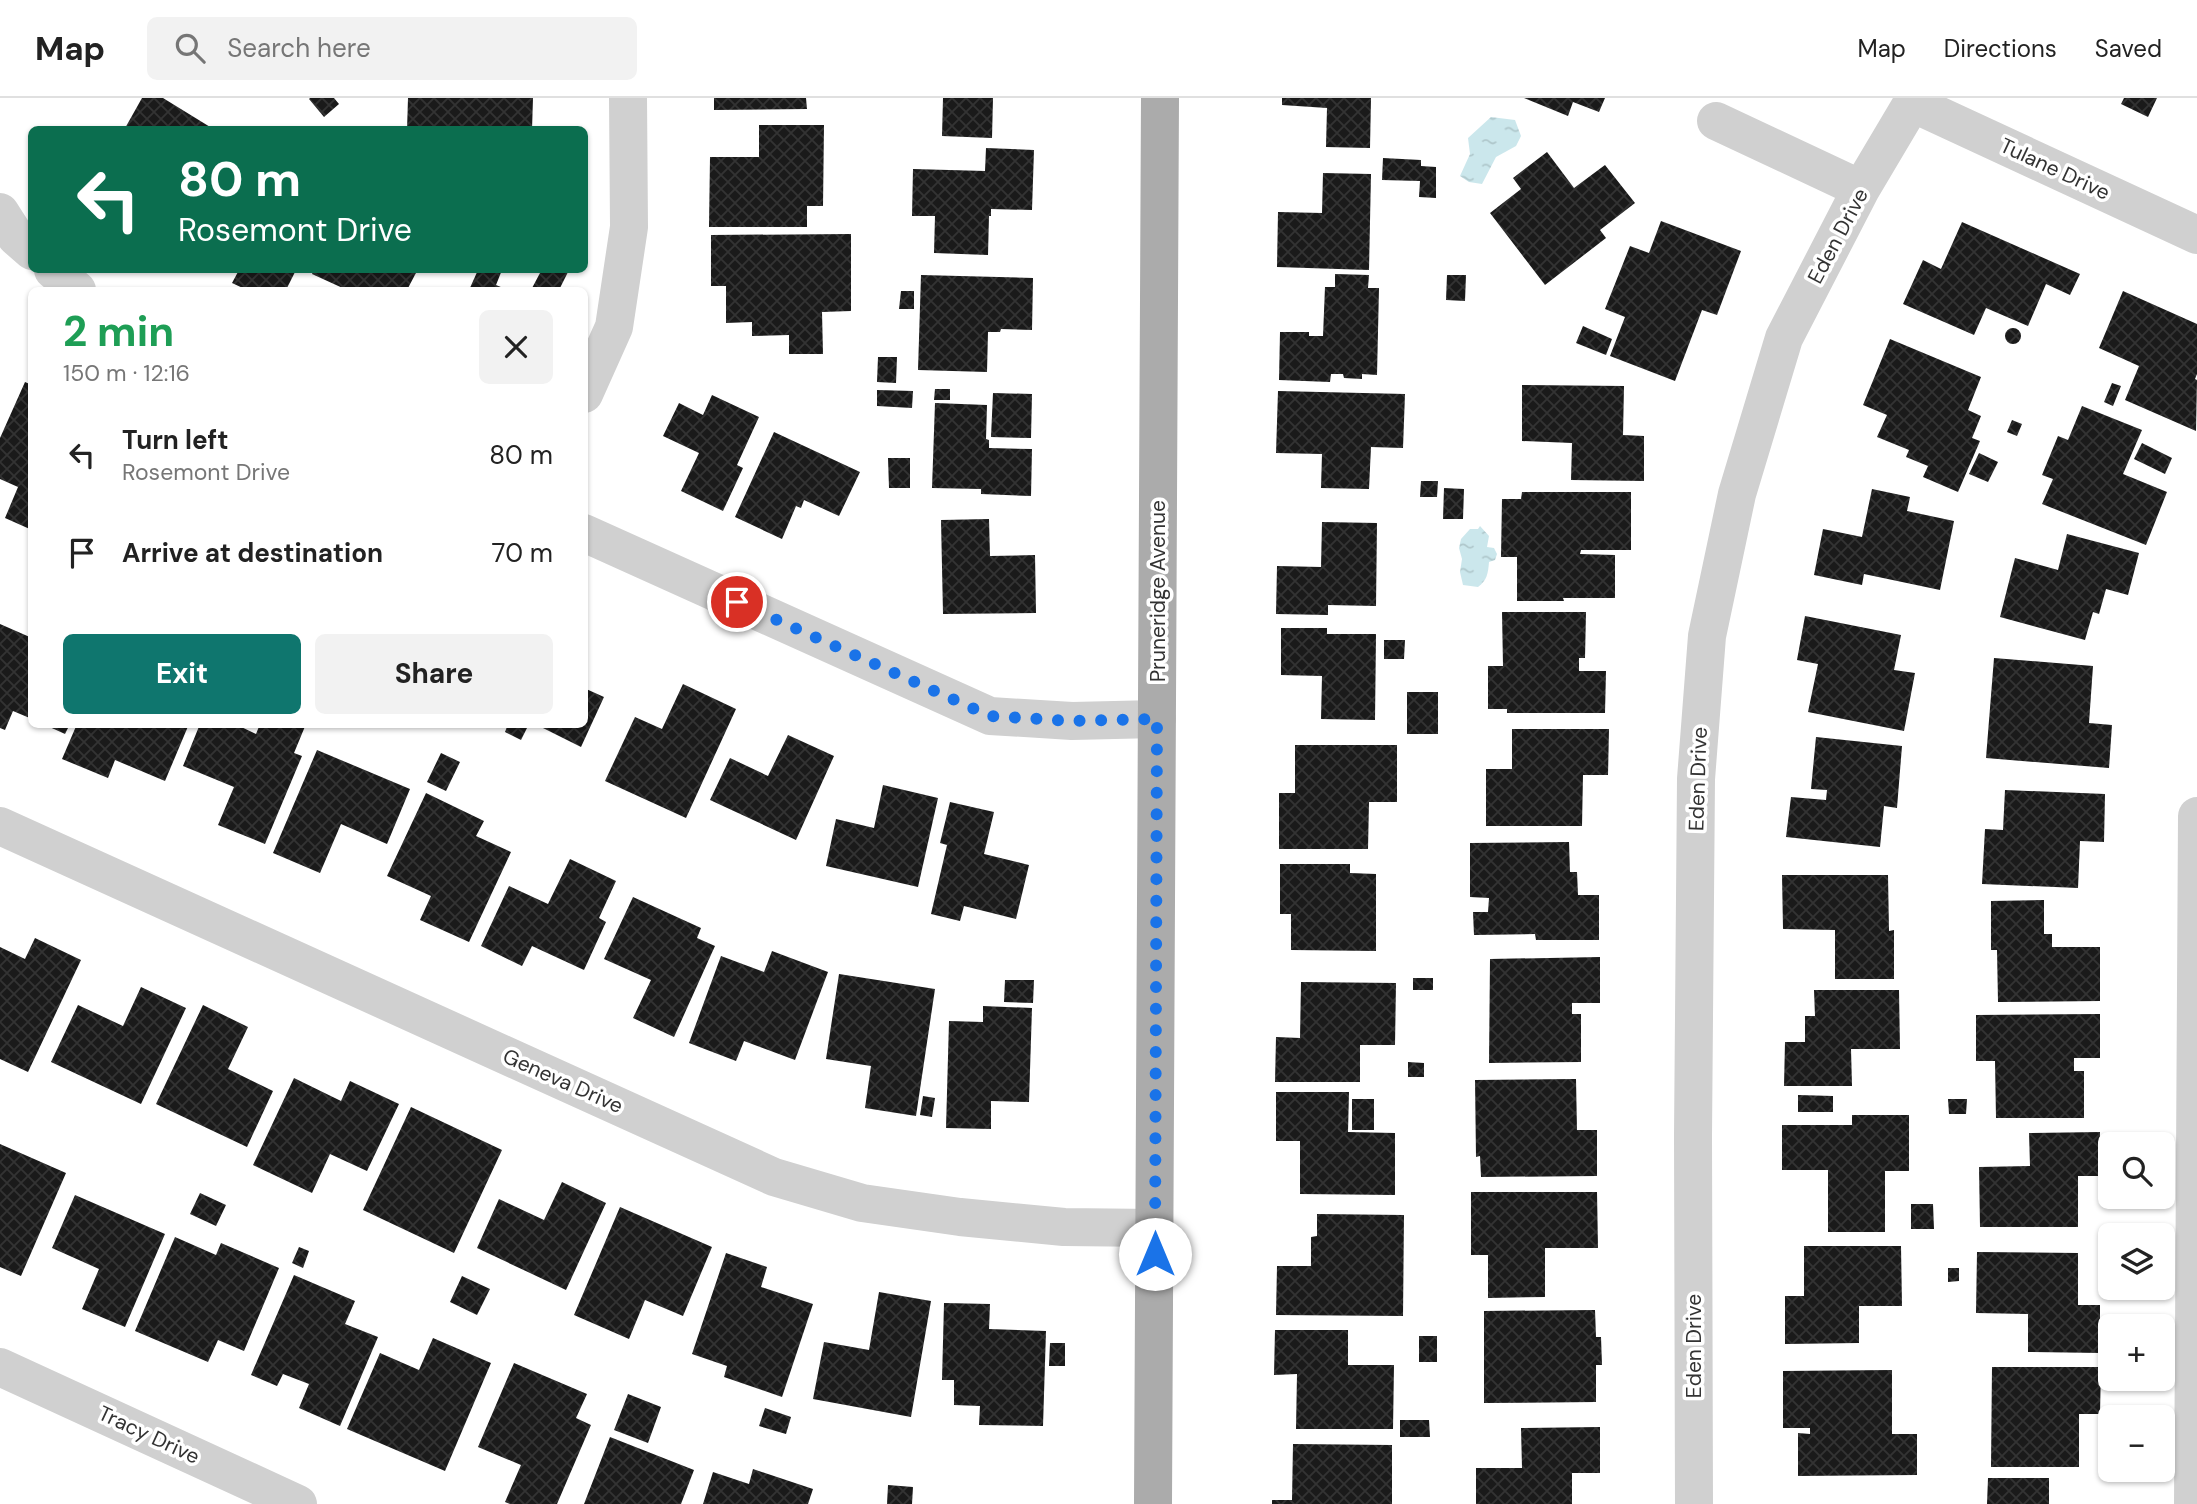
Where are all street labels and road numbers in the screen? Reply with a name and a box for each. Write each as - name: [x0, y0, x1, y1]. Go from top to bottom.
- street label: Tulane Drive: [1996, 131, 2115, 207]
- street label: Eden Drive: [1801, 183, 1875, 289]
- street label: Pruneridge Avenue: [1144, 500, 1172, 682]
- street label: Eden Drive: [1682, 726, 1714, 832]
- street label: Geneva Drive: [499, 1042, 628, 1120]
- street label: Eden Drive: [1680, 1294, 1708, 1398]
- street label: Tracy Drive: [94, 1399, 204, 1471]

